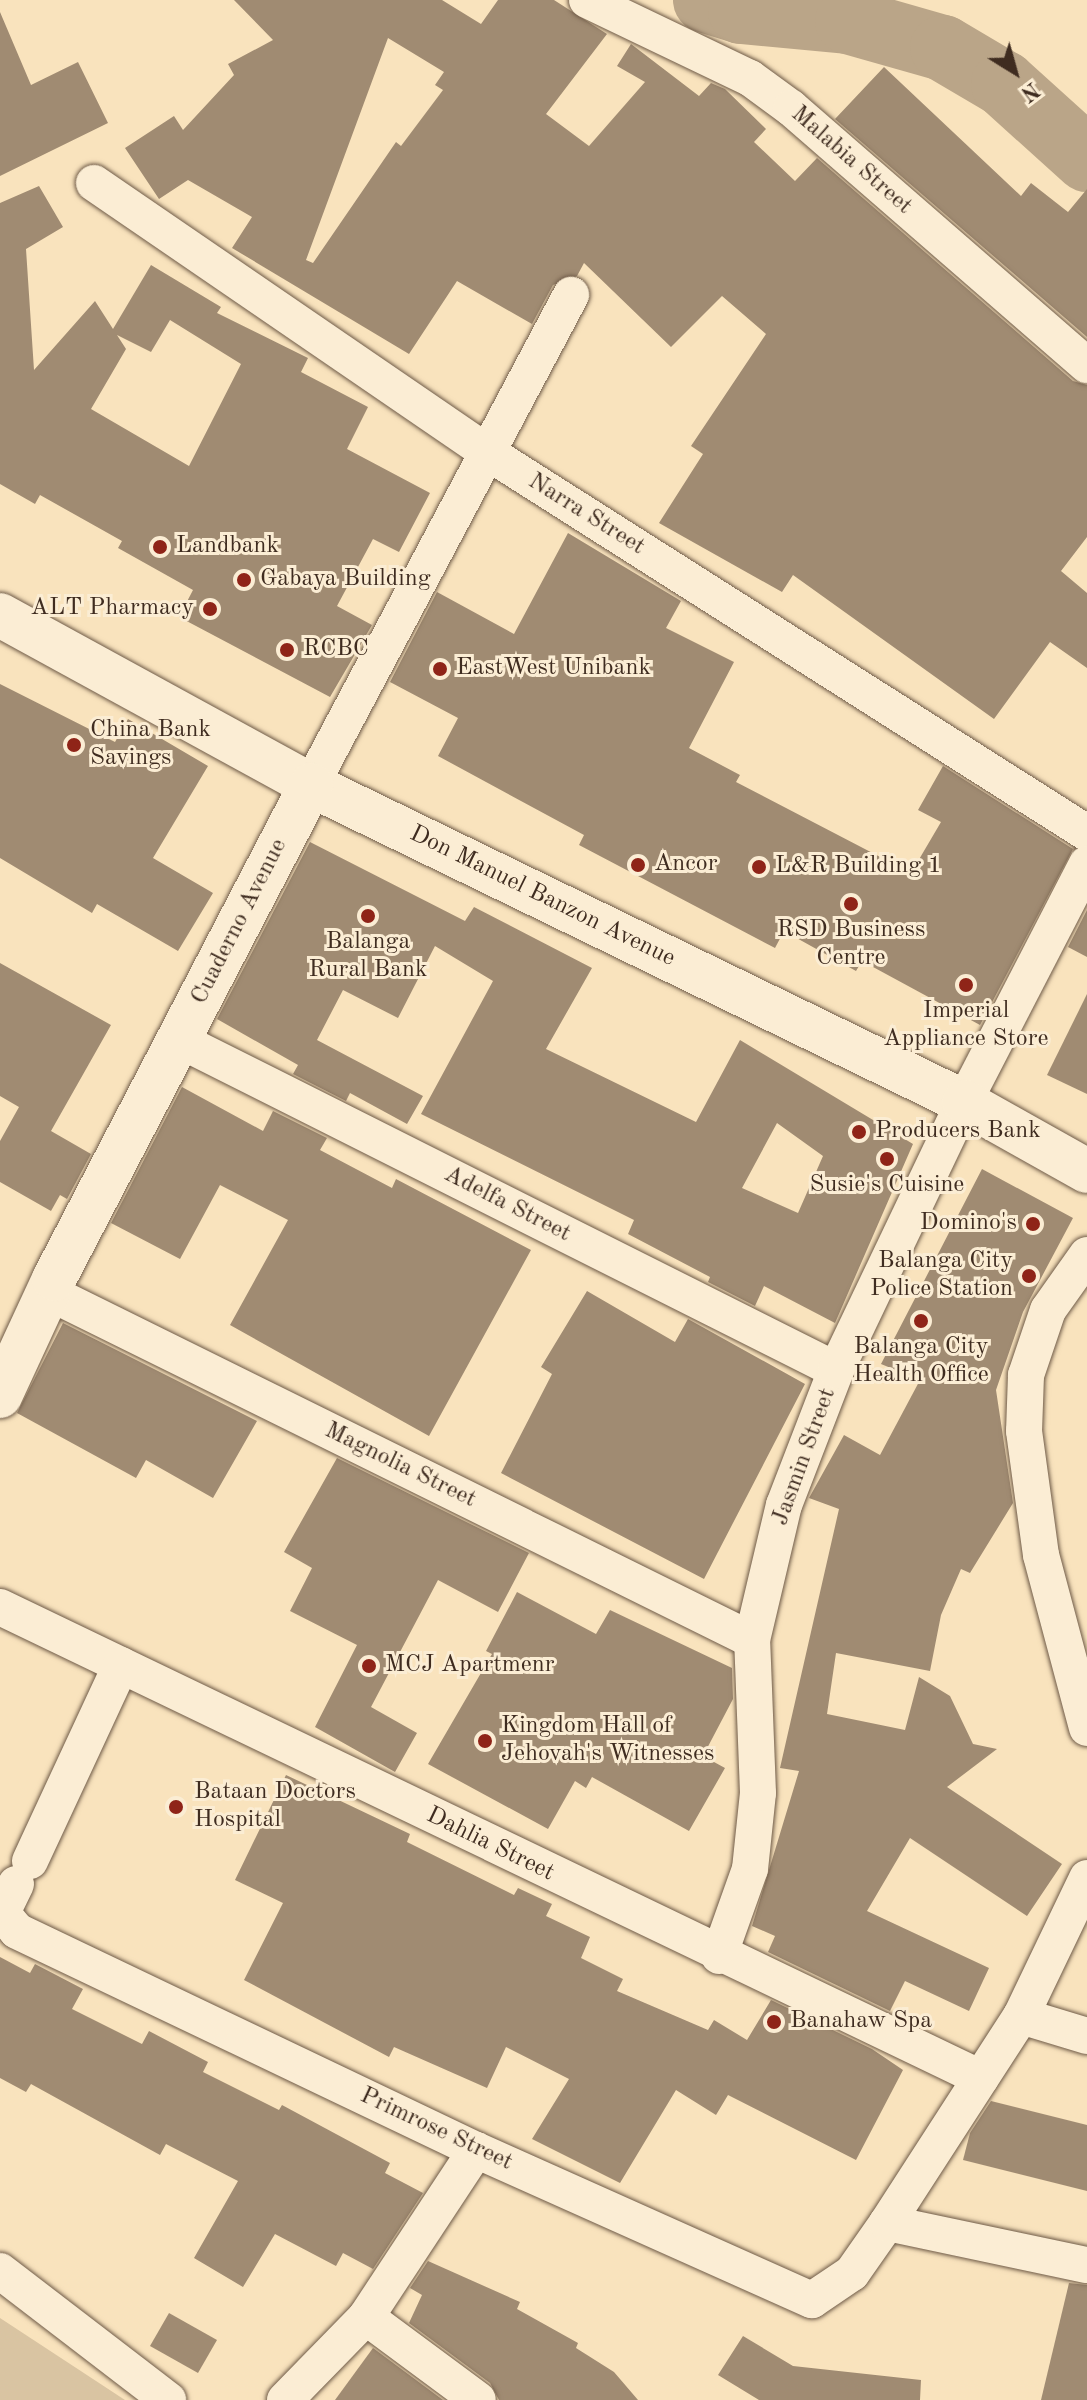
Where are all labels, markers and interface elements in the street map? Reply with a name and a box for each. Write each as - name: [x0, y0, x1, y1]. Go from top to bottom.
- north arrow: [975, 32, 1055, 112]
- text: N: [1016, 77, 1043, 105]
- street label: Malabia Street: [784, 101, 918, 221]
- street label: Narra Street: [522, 468, 650, 562]
- place label: Landbank: [176, 533, 279, 561]
- marker: Landbank: [151, 538, 169, 556]
- place label: Gabaya Building: [260, 566, 431, 594]
- marker: Gabaya Building: [235, 571, 253, 589]
- place label: ALT Pharmacy: [31, 595, 194, 623]
- marker: ALT Pharmacy: [201, 600, 219, 618]
- place label: RCBC: [303, 636, 369, 664]
- marker: RCBC: [278, 641, 296, 659]
- place label: EastWest Unibank: [456, 655, 651, 683]
- marker: EastWest Unibank: [431, 660, 449, 678]
- place label: China Bank Savings: [90, 717, 211, 773]
- marker: China Bank Savings: [65, 736, 83, 754]
- street label: Don Manuel Banzon Avenue: [404, 820, 680, 974]
- street label: Cuaderno Avenue: [186, 834, 294, 1010]
- place label: Ancor: [654, 851, 718, 879]
- place label: L&R Building 1: [775, 853, 942, 881]
- marker: Ancor: [629, 856, 647, 874]
- marker: L&R Building 1: [750, 858, 768, 876]
- marker: RSD Business Centre: [842, 895, 860, 913]
- marker: Balanga Rural Bank: [359, 907, 377, 925]
- place label: RSD Business Centre: [777, 917, 925, 973]
- place label: Balanga Rural Bank: [309, 929, 427, 985]
- marker: Imperial Appliance Store: [957, 976, 975, 994]
- place label: Imperial Appliance Store: [883, 998, 1049, 1054]
- place label: Producers Bank: [875, 1118, 1041, 1146]
- marker: Producers Bank: [850, 1123, 868, 1141]
- marker: Susie's Cuisine: [878, 1150, 896, 1168]
- street label: Adelfa Street: [439, 1161, 575, 1249]
- place label: Susie's Cuisine: [810, 1172, 964, 1200]
- place label: Domino's: [920, 1210, 1017, 1238]
- marker: Domino's: [1024, 1215, 1042, 1233]
- place label: Balanga City Police Station: [870, 1248, 1013, 1304]
- marker: Balanga City Police Station: [1020, 1267, 1038, 1285]
- marker: Balanga City Health Office: [912, 1312, 930, 1330]
- place label: Balanga City Health Office: [853, 1334, 989, 1390]
- street label: Jasmin Street: [767, 1384, 843, 1530]
- street label: Magnolia Street: [320, 1417, 480, 1515]
- place label: MCJ Apartmenr: [385, 1652, 555, 1680]
- marker: MCJ Apartmenr: [360, 1657, 378, 1675]
- place label: Kingdom Hall of Jehovah's Witnesses: [501, 1713, 714, 1769]
- marker: Kingdom Hall of Jehovah's Witnesses: [476, 1732, 494, 1750]
- place label: Bataan Doctors Hospital: [194, 1779, 356, 1835]
- marker: Bataan Doctors Hospital: [165, 1796, 187, 1818]
- street label: Dahlia Street: [421, 1802, 559, 1888]
- place label: Banahaw Spa: [790, 2008, 932, 2036]
- marker: Banahaw Spa: [765, 2013, 783, 2031]
- street label: Primrose Street: [355, 2082, 517, 2178]

